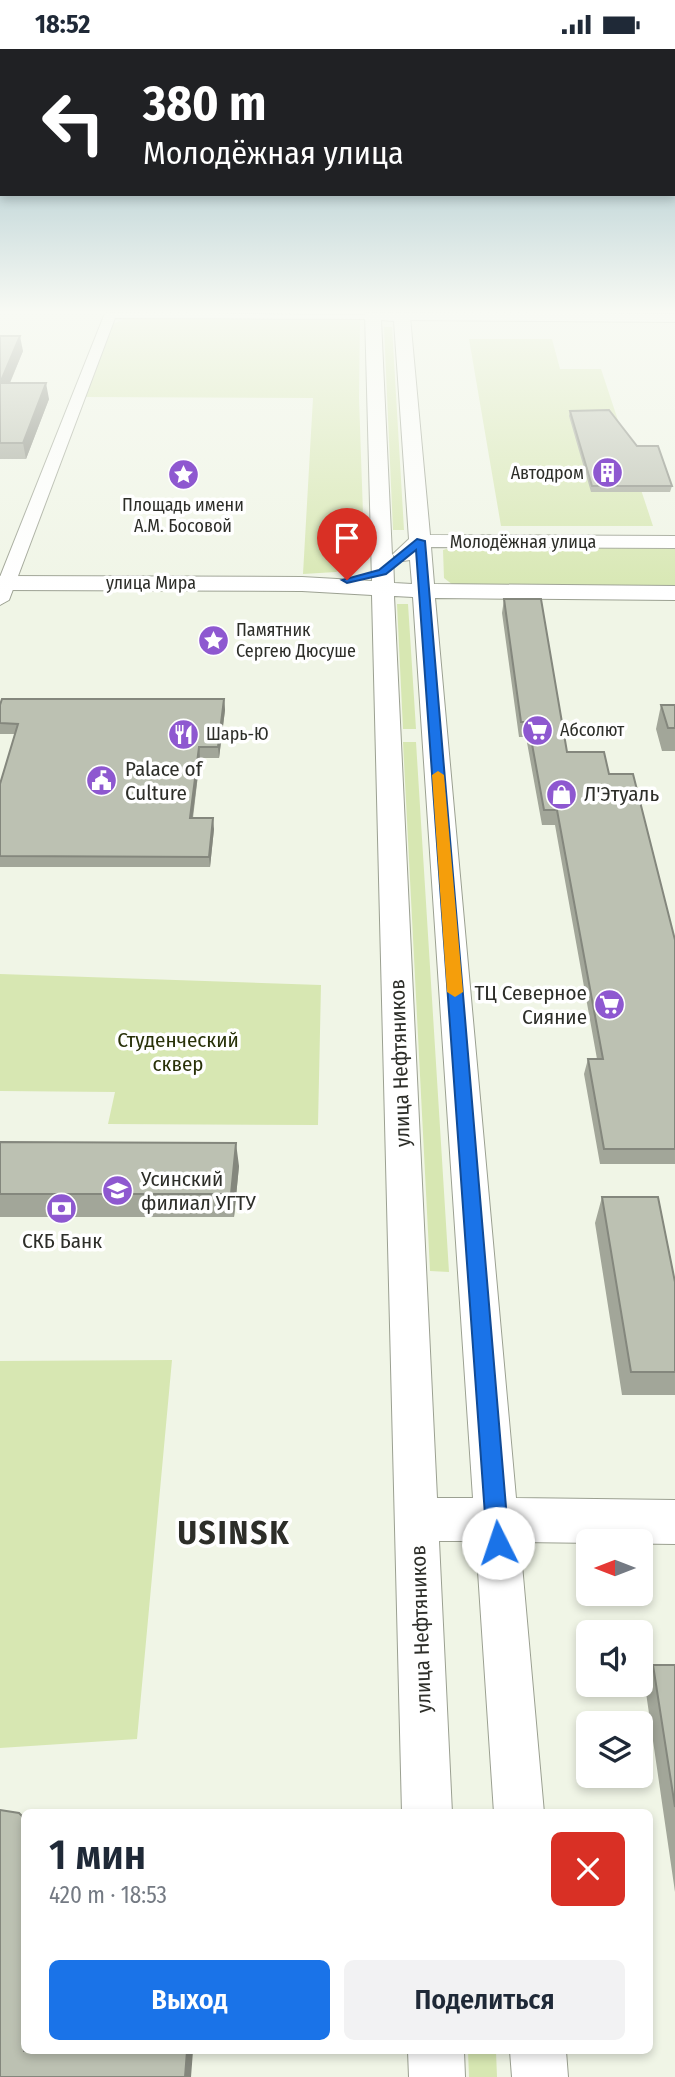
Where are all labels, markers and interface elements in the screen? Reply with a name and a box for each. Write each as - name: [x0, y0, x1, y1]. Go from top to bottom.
- text: 18:52: [35, 9, 90, 40]
- text: 380 m: [143, 74, 266, 133]
- icon: left: [28, 77, 119, 168]
- text: Молодёжная улица: [143, 134, 404, 172]
- building icon: Автодром: [590, 456, 624, 490]
- place icon: Площадь имени А.М. Босовой: [166, 457, 200, 491]
- place label: Автодром: [511, 462, 584, 484]
- place label: Площадь имени А.М. Босовой: [122, 494, 244, 537]
- pin: [317, 508, 377, 580]
- icon: arrive: [328, 519, 366, 557]
- street label: Молодёжная улица: [450, 531, 596, 553]
- street label: улица Мира: [106, 572, 196, 594]
- place label: Памятник Сергею Дюсуше: [236, 619, 356, 662]
- place icon: Памятник Сергею Дюсуше: [196, 623, 230, 657]
- supermarket icon: Абсолют: [520, 713, 554, 747]
- restaurant icon: Шарь-Ю: [166, 717, 200, 751]
- place label: Абсолют: [560, 719, 625, 741]
- place label: Шарь-Ю: [206, 723, 269, 745]
- place label: Palace of Culture: [125, 756, 204, 806]
- public building icon: Palace of Culture: [85, 764, 119, 798]
- shop icon: Л'Этуаль: [544, 777, 578, 811]
- place label: Л'Этуаль: [584, 781, 659, 807]
- street label: улица Нефтяников: [384, 979, 416, 1147]
- place label: ТЦ Северное Сияние: [474, 980, 587, 1030]
- supermarket icon: ТЦ Северное Сияние: [593, 988, 627, 1022]
- park label: Студенческий сквер: [117, 1027, 239, 1077]
- place label: Усинский филиал УГТУ: [140, 1166, 256, 1216]
- school or university icon: Усинский филиал УГТУ: [101, 1174, 135, 1208]
- bank icon: СКБ Банк: [45, 1192, 79, 1226]
- place label: СКБ Банк: [22, 1228, 102, 1254]
- position arrow: [461, 1506, 535, 1580]
- district label: USINSK: [177, 1513, 291, 1553]
- north arrow: [576, 1529, 653, 1607]
- map controls: [576, 1529, 653, 1788]
- street label: улица Нефтяников: [405, 1545, 437, 1713]
- button: sound: [576, 1620, 653, 1697]
- button: layers: [576, 1711, 653, 1788]
- text: 1 мин: [49, 1830, 146, 1880]
- button: close: [551, 1832, 625, 1906]
- text: 420 m · 18:53: [49, 1881, 167, 1909]
- button: Выход: [49, 1960, 330, 2040]
- button: Поделиться: [344, 1960, 625, 2040]

